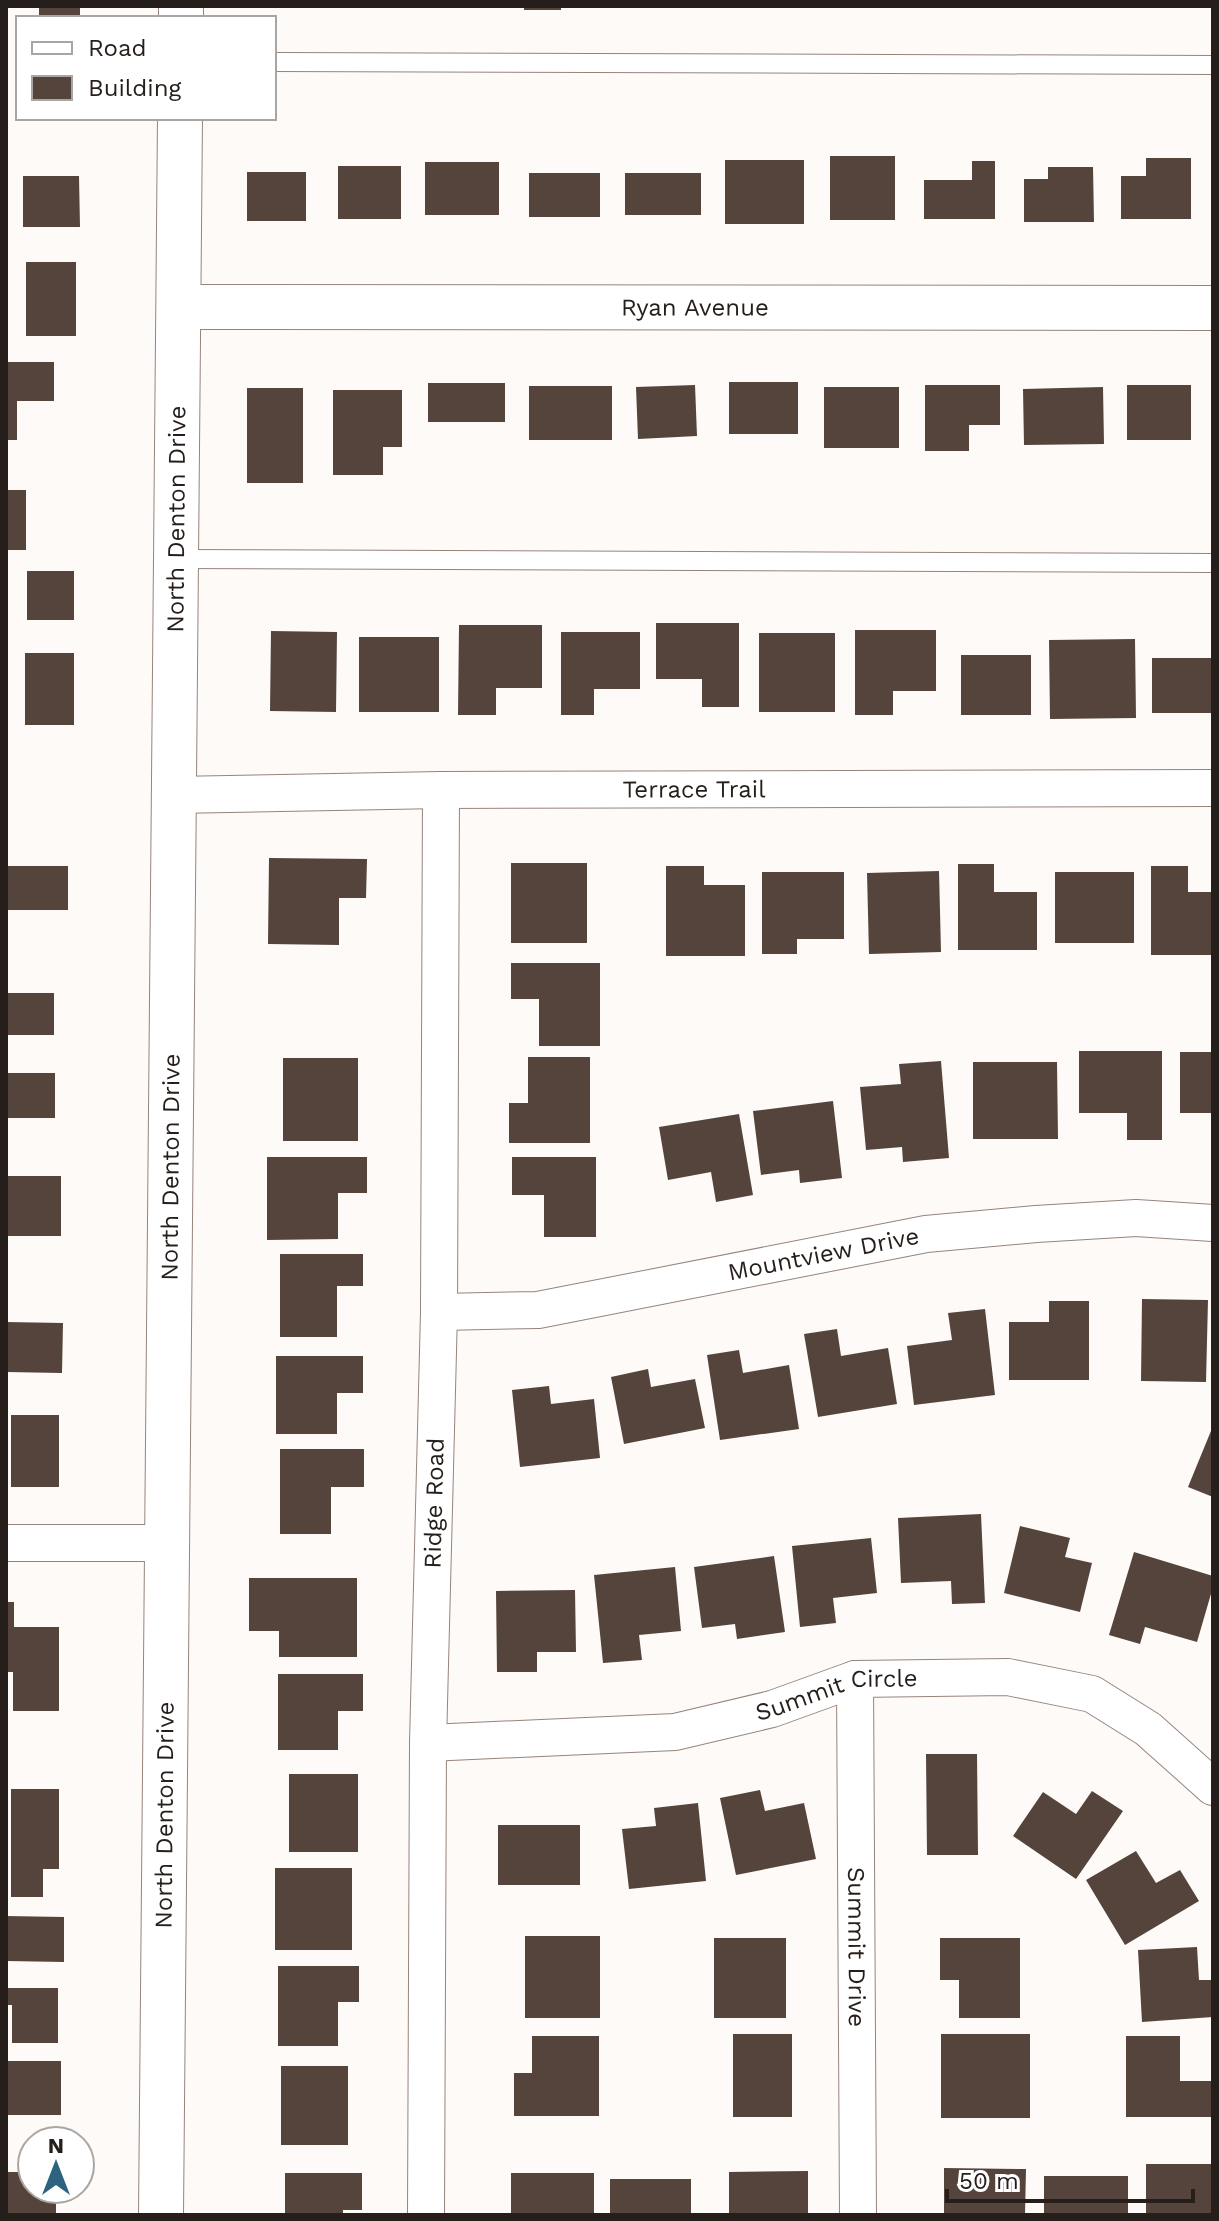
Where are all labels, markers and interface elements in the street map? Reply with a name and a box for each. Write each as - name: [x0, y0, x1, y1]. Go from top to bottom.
- legend: [16, 16, 276, 120]
- text: Road: [88, 34, 147, 62]
- text: Building: [88, 74, 181, 102]
- street label: Ryan Avenue: [621, 293, 769, 322]
- street label: North Denton Drive: [161, 405, 191, 633]
- street label: Terrace Trail: [622, 775, 766, 804]
- street label: North Denton Drive: [155, 1053, 186, 1281]
- street label: Mountview Drive: [726, 1222, 922, 1286]
- street label: Ridge Road: [418, 1437, 450, 1569]
- street label: Summit Circle: [753, 1664, 918, 1726]
- street label: North Denton Drive: [150, 1701, 180, 1929]
- street label: Summit Drive: [842, 1867, 871, 2027]
- north arrow: [16, 2125, 96, 2205]
- text: N: [48, 2133, 64, 2158]
- scale bar: [947, 2153, 1193, 2203]
- text: 50 m: [959, 2167, 1019, 2195]

